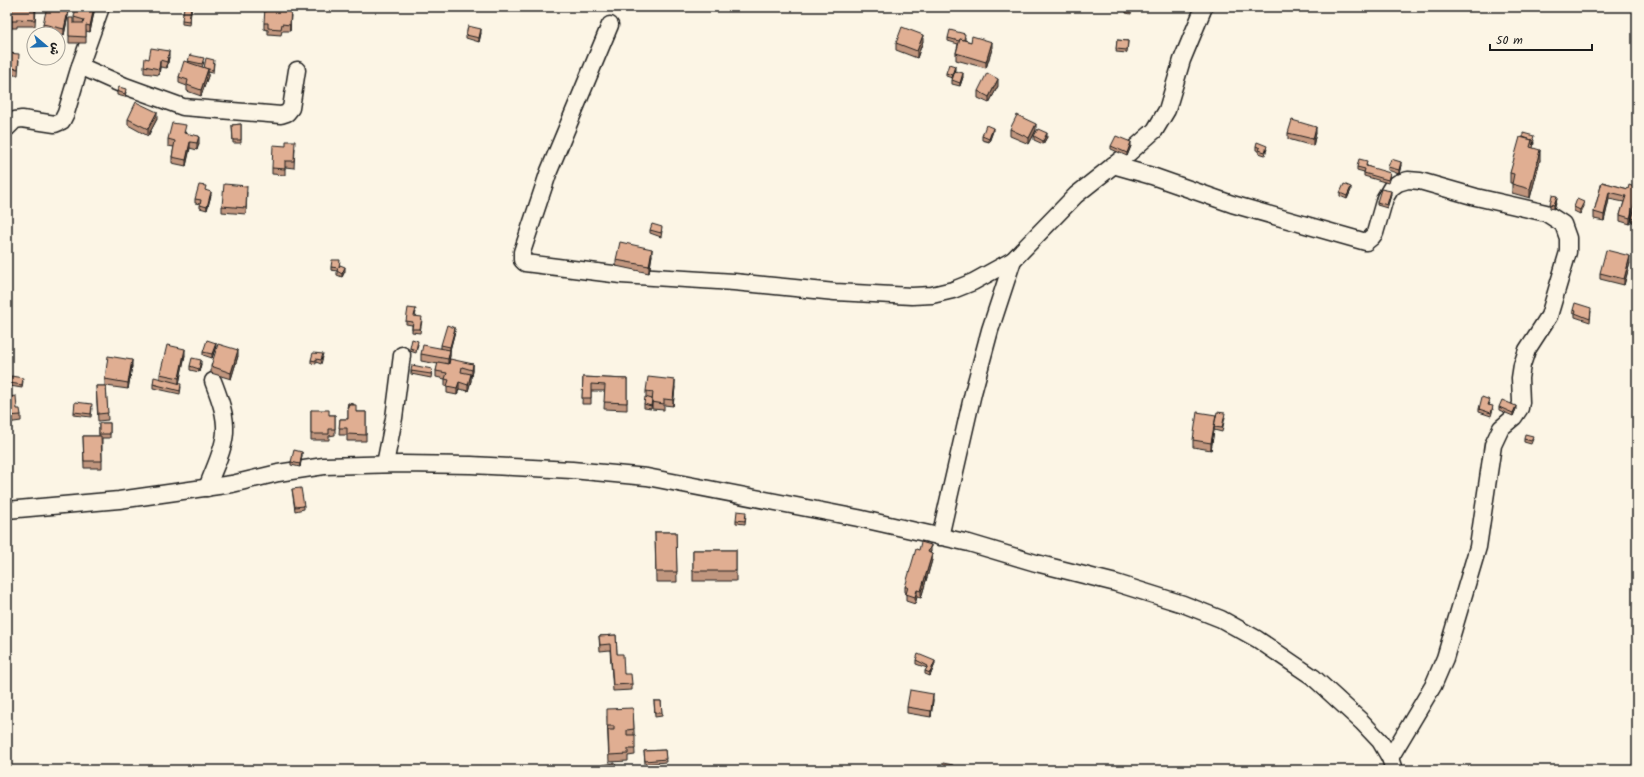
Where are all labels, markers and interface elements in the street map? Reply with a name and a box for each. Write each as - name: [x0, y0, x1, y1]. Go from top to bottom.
- north arrow: [26, 26, 66, 66]
- scale bar: [1490, 26, 1592, 52]
- text: 50 m: [1496, 31, 1523, 50]
- text: ش: [44, 40, 65, 58]

